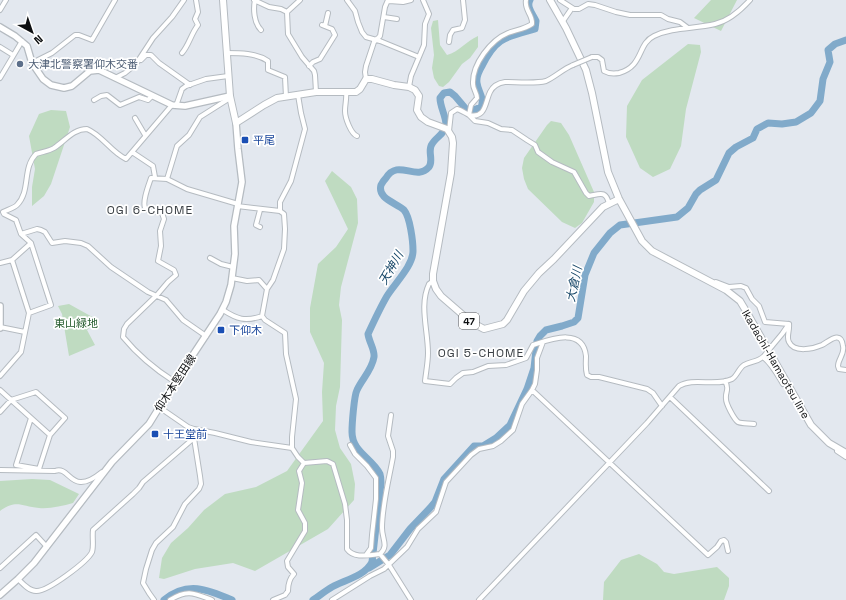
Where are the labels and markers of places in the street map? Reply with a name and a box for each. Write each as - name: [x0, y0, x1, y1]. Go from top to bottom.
- place label: 大津北警察署仰木交番: [28, 57, 138, 71]
- marker: 大津北警察署仰木交番: [15, 59, 25, 69]
- place label: 平尾: [253, 133, 275, 147]
- marker: 平尾: [240, 135, 250, 145]
- place label: 下仰木: [229, 323, 262, 337]
- marker: 下仰木: [216, 325, 226, 335]
- place label: 十王堂前: [163, 427, 207, 441]
- marker: 十王堂前: [150, 429, 160, 439]

